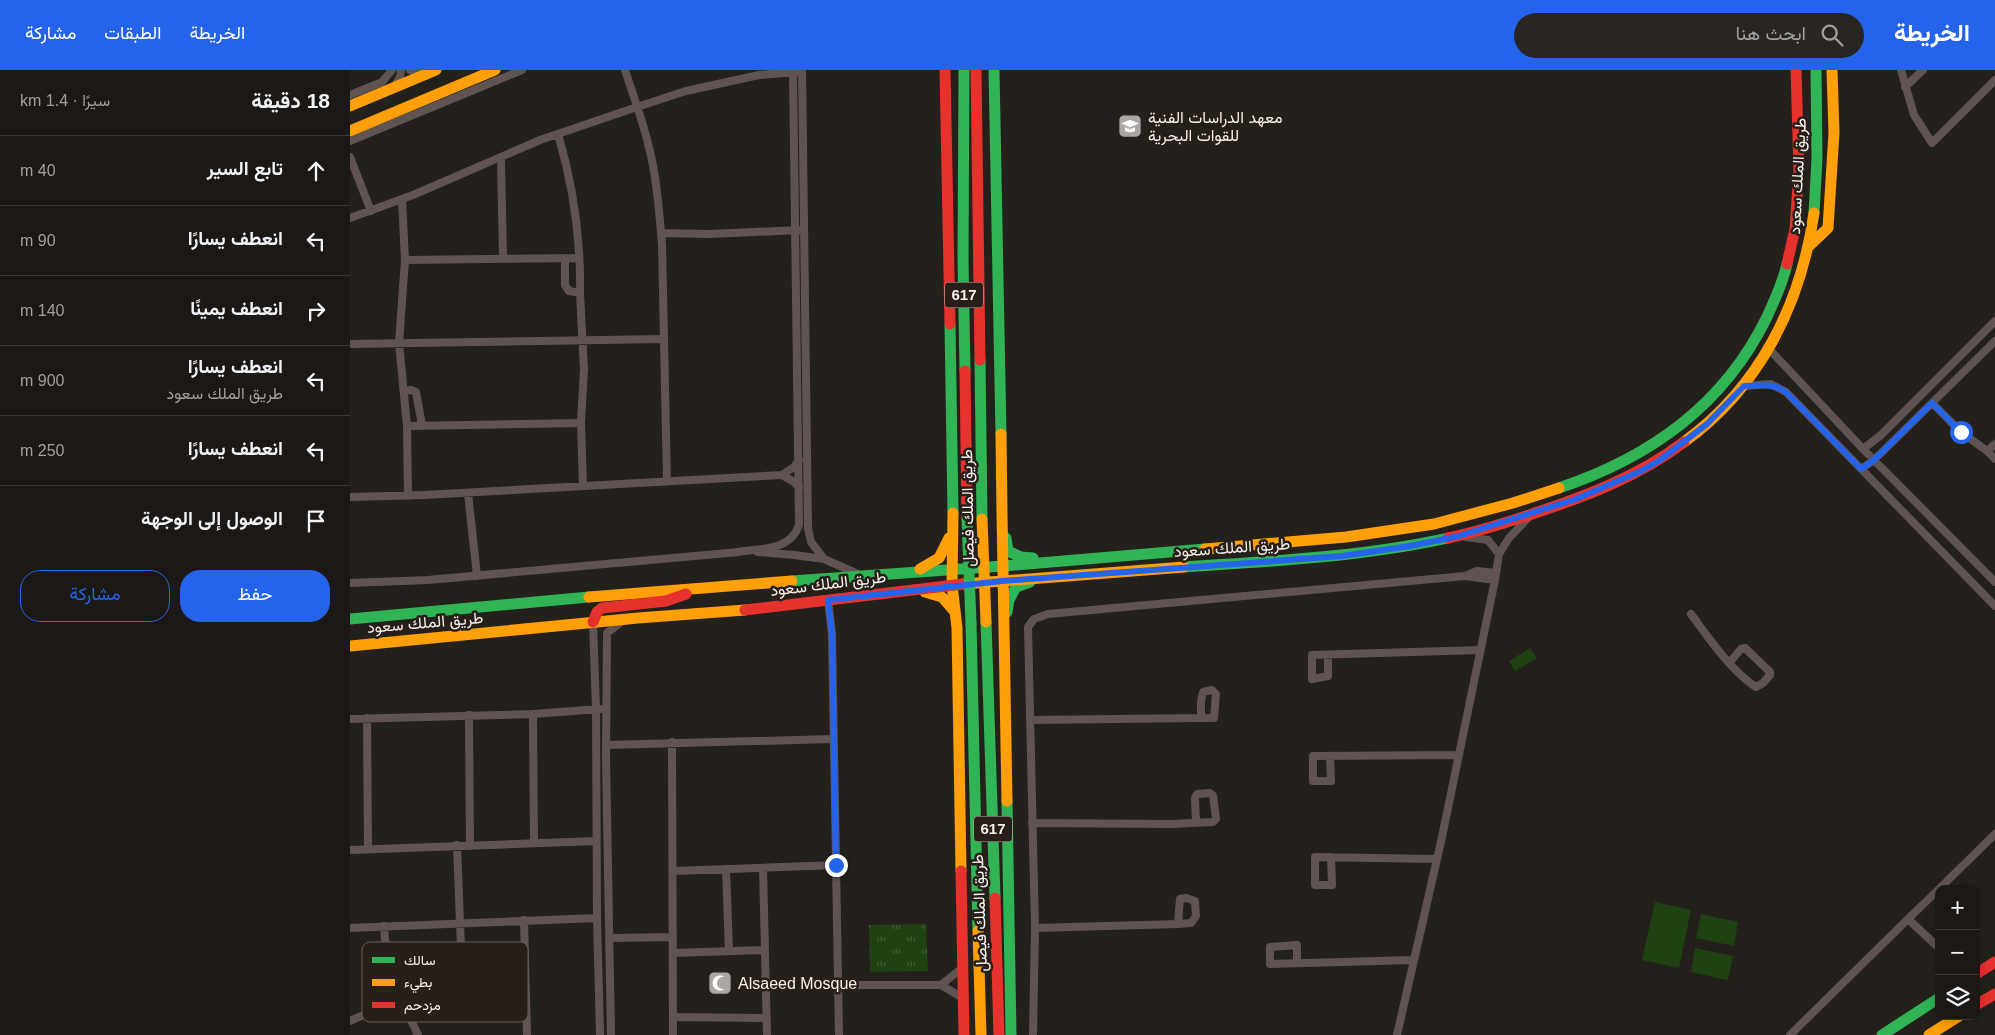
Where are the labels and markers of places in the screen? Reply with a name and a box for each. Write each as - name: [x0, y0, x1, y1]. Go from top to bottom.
- place label: معهد الدراسات الفنية للقوات البحرية: [1148, 109, 1283, 146]
- school or university icon: معهد الدراسات الفنية للقوات البحرية: [1117, 113, 1143, 139]
- mosque icon: Alsaeed Mosque: [707, 970, 733, 996]
- place label: Alsaeed Mosque: [738, 975, 857, 992]

